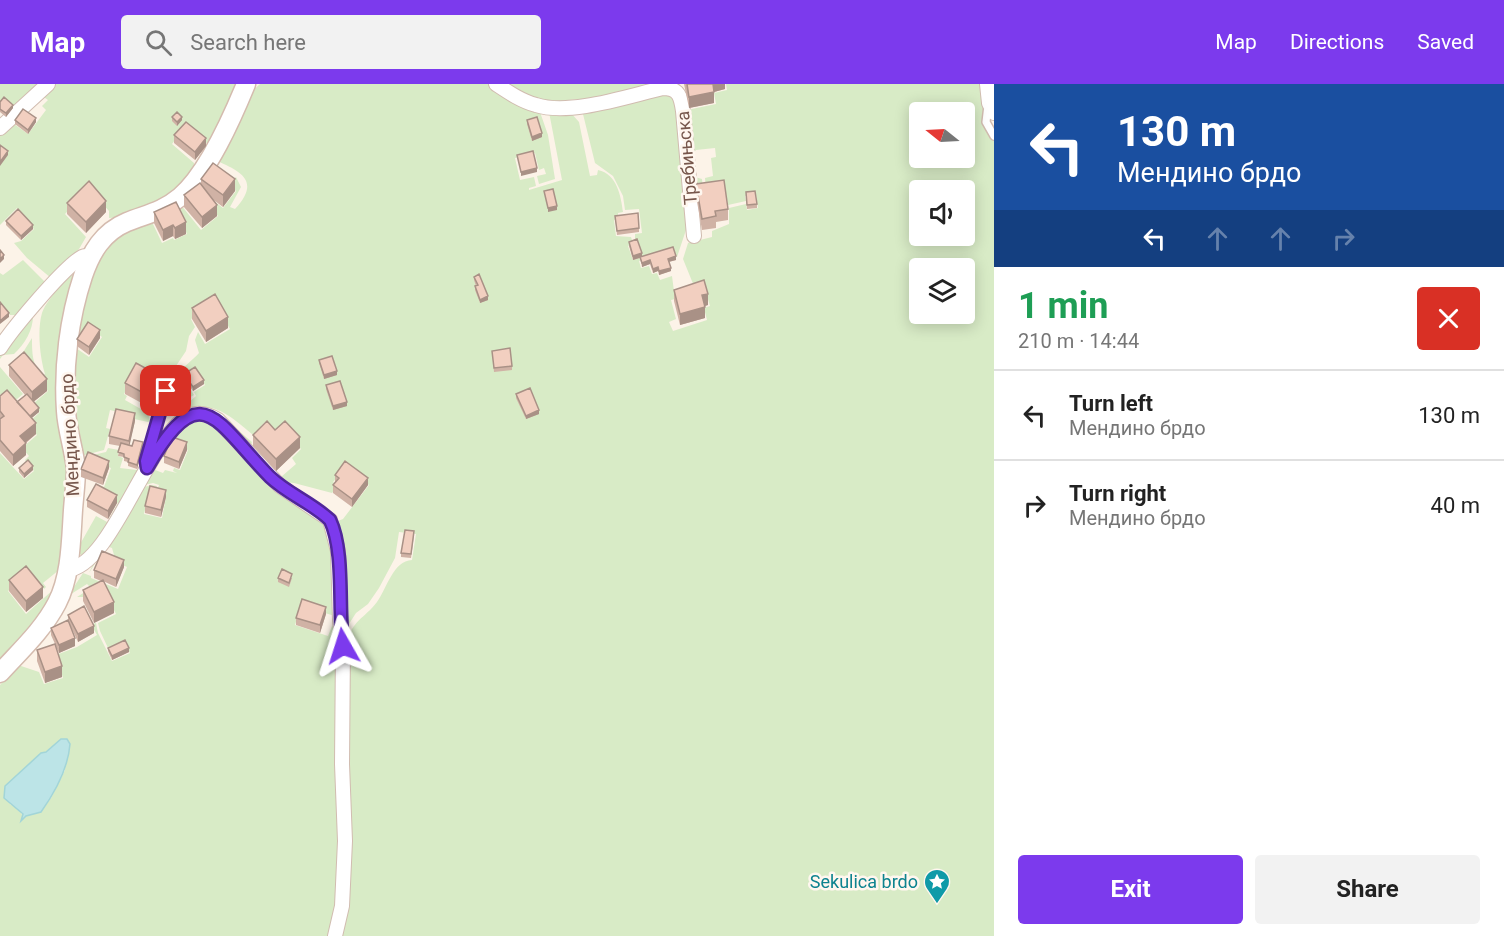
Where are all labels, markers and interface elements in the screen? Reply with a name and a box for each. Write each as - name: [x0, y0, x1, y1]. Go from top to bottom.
- search box: [121, 15, 541, 69]
- text: Map: [30, 26, 85, 59]
- icon: search: [142, 26, 175, 59]
- text: Search here: [190, 30, 306, 55]
- text: Map: [1215, 30, 1257, 54]
- text: Directions: [1290, 30, 1384, 54]
- text: Saved: [1417, 30, 1474, 54]
- north arrow: [909, 102, 975, 168]
- map controls: [909, 102, 975, 324]
- text: 130 m: [1117, 107, 1236, 156]
- icon: left: [1018, 108, 1096, 186]
- street label: Требињска: [672, 110, 701, 206]
- text: Мендино брдо: [1117, 157, 1301, 189]
- button: sound: [909, 180, 975, 246]
- icon: left: [1138, 222, 1171, 255]
- icon: ahead: [1201, 222, 1234, 255]
- icon: ahead: [1264, 222, 1297, 255]
- icon: right: [1327, 222, 1360, 255]
- button: layers: [909, 258, 975, 324]
- text: 1 min: [1018, 285, 1109, 327]
- button: close: [1417, 287, 1480, 350]
- text: 210 m · 14:44: [1018, 329, 1139, 353]
- pin: [140, 365, 191, 416]
- street label: Мендино брдо: [56, 373, 83, 497]
- icon: arrive: [149, 374, 182, 407]
- text: Turn left: [1069, 391, 1153, 416]
- icon: left: [1018, 399, 1051, 432]
- text: 130 m: [1418, 403, 1480, 428]
- text: Мендино брдо: [1069, 416, 1206, 440]
- text: Turn right: [1069, 481, 1166, 506]
- icon: right: [1018, 489, 1051, 522]
- text: 40 m: [1431, 493, 1480, 518]
- text: Мендино брдо: [1069, 506, 1206, 530]
- position arrow: [311, 614, 375, 678]
- button: Exit: [1018, 855, 1243, 924]
- button: Share: [1255, 855, 1480, 924]
- place icon: Sekulica brdo: [922, 867, 952, 905]
- place label: Sekulica brdo: [810, 871, 918, 892]

